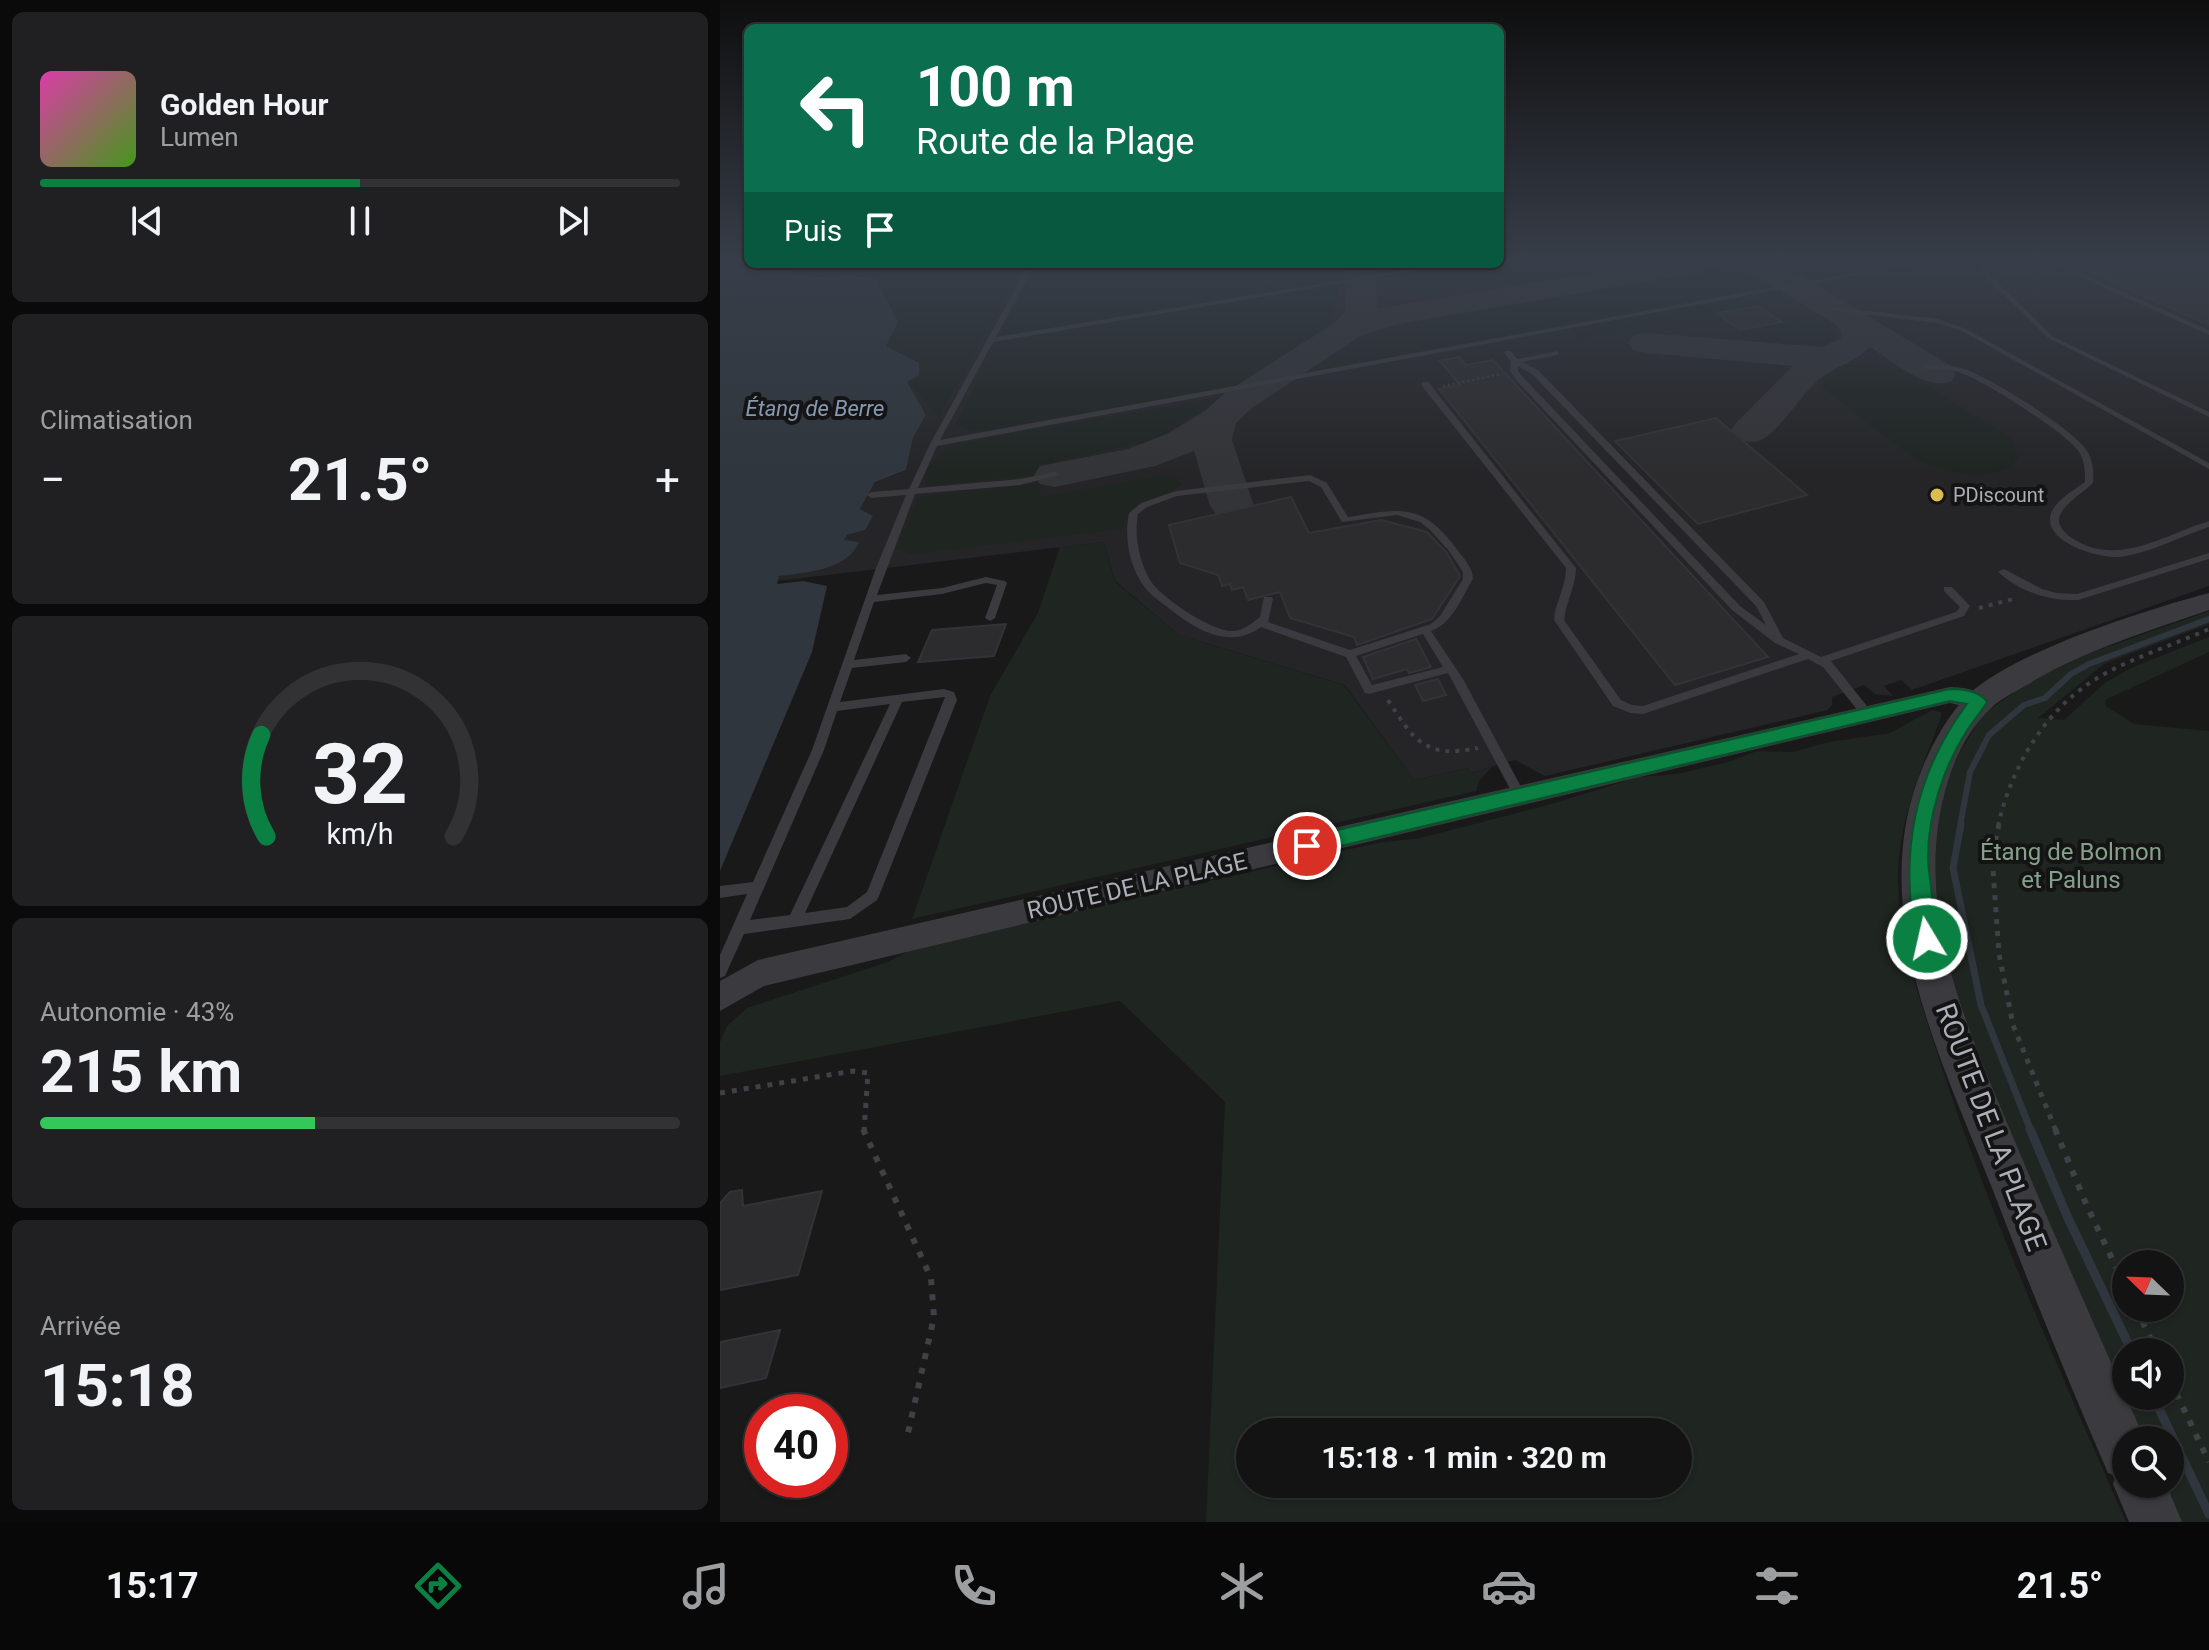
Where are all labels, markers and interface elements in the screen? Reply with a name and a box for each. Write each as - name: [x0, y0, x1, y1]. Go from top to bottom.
- text: 100 m: [916, 54, 1075, 120]
- icon: left: [784, 56, 888, 160]
- text: Golden Hour: [160, 87, 329, 122]
- text: Route de la Plage: [916, 121, 1194, 163]
- text: Lumen: [160, 122, 239, 152]
- icon: previous: [125, 199, 169, 243]
- icon: pause: [338, 199, 382, 243]
- icon: next: [551, 199, 595, 243]
- icon: arrive: [858, 208, 902, 252]
- text: Puis: [784, 213, 842, 248]
- water label: Étang de Berre: [746, 396, 884, 421]
- text: Climatisation: [40, 405, 193, 435]
- text: 21.5°: [288, 444, 432, 515]
- text: −: [40, 454, 65, 506]
- text: +: [655, 454, 680, 506]
- place label: PDiscount: [1953, 483, 2044, 507]
- marker: PDiscount: [1928, 486, 1946, 504]
- text: 32: [312, 726, 408, 823]
- pin: [1273, 812, 1341, 880]
- text: km/h: [326, 817, 394, 851]
- icon: arrive: [1285, 824, 1329, 868]
- park label: Étang de Bolmon et Paluns: [1980, 838, 2162, 894]
- street label: ROUTE DE LA PLAGE: [1024, 847, 1250, 925]
- position arrow: [1885, 897, 1969, 981]
- text: Autonomie · 43%: [40, 997, 234, 1027]
- street label: ROUTE DE LA PLAGE: [1929, 999, 2053, 1255]
- text: 215 km: [40, 1036, 242, 1107]
- north arrow: [2112, 1250, 2184, 1322]
- map controls: [2112, 1250, 2184, 1498]
- text: Arrivée: [40, 1311, 121, 1341]
- button: sound: [2112, 1338, 2184, 1410]
- text: 15:18: [40, 1350, 195, 1421]
- speed limit sign: 40: [744, 1394, 848, 1498]
- button: search: [2112, 1426, 2184, 1498]
- text: 15:18 · 1 min · 320 m: [1321, 1440, 1607, 1475]
- icon: directions: [410, 1558, 466, 1614]
- icon: music: [678, 1558, 734, 1614]
- icon: phone: [946, 1558, 1002, 1614]
- icon: climate: [1214, 1558, 1270, 1614]
- icon: car: [1481, 1558, 1537, 1614]
- icon: filters: [1749, 1558, 1805, 1614]
- text: 15:17: [106, 1565, 199, 1607]
- text: 21.5°: [2017, 1565, 2103, 1607]

